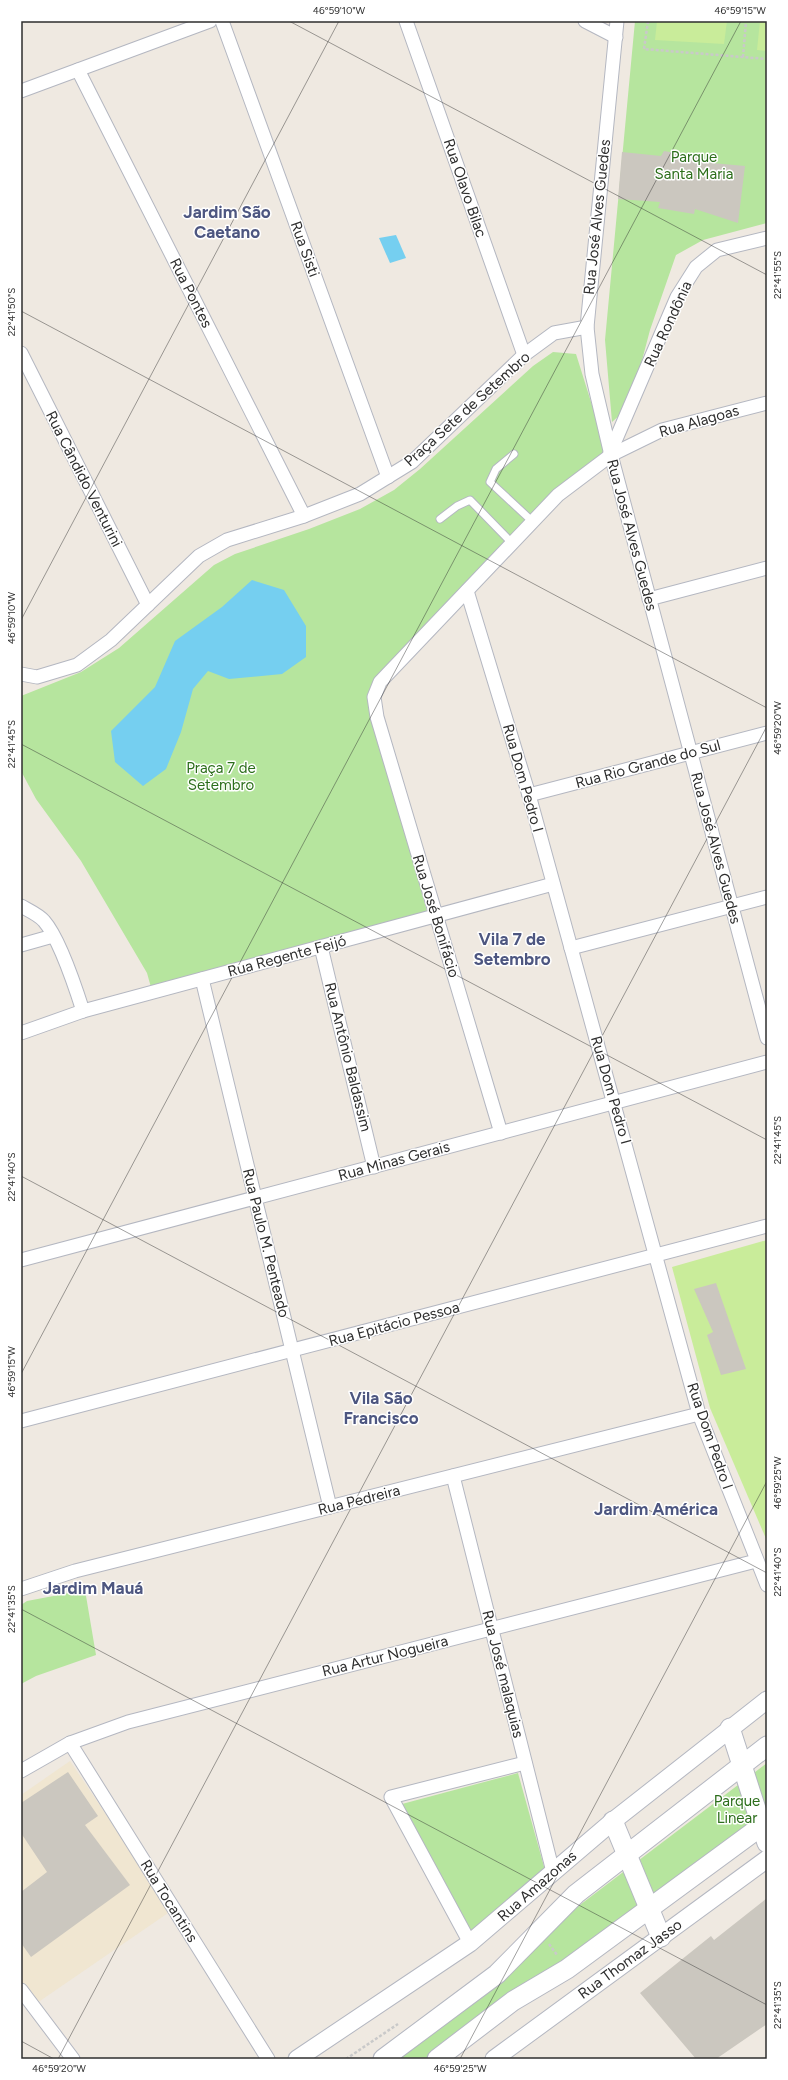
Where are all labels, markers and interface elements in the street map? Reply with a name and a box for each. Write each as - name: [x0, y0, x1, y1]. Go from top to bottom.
- text: 46°59'10"W: [313, 4, 366, 17]
- text: 46°59'15"W: [714, 4, 766, 17]
- street label: Rua Olavo Bilac: [440, 136, 490, 240]
- street label: Rua José Alves Guedes: [580, 138, 614, 296]
- park label: Parque Santa Maria: [655, 148, 733, 183]
- district label: Jardim São Caetano: [183, 202, 271, 242]
- street label: Rua Sisti: [287, 219, 323, 279]
- text: 22°41'55"S: [771, 251, 784, 299]
- street label: Rua Pontes: [166, 255, 216, 331]
- street label: Rua Rondônia: [640, 278, 696, 370]
- text: 22°41'50"S: [5, 288, 18, 336]
- street label: Praça Sete de Setembro: [400, 348, 534, 470]
- street label: Rua Alagoas: [657, 401, 741, 441]
- street label: Rua Cândido Venturini: [42, 408, 126, 550]
- street label: Rua José Alves Guedes: [603, 457, 661, 613]
- text: 46°59'10"W: [5, 591, 18, 644]
- text: 46°59'20"W: [771, 701, 784, 755]
- text: 22°41'45"S: [5, 720, 18, 768]
- street label: Rua Dom Pedro I: [499, 722, 547, 834]
- street label: Rua Rio Grande do Sul: [573, 736, 723, 792]
- park label: Praça 7 de Setembro: [186, 759, 256, 794]
- street label: Rua José Alves Guedes: [687, 770, 745, 926]
- street label: Rua José Bonifácio: [409, 852, 463, 980]
- district label: Vila 7 de Setembro: [473, 929, 551, 969]
- street label: Rua Regente Feijó: [226, 931, 349, 980]
- street label: Rua Antônio Baldassim: [321, 981, 375, 1133]
- street label: Rua Dom Pedro I: [587, 1034, 635, 1146]
- text: 22°41'45"S: [771, 1116, 784, 1164]
- street label: Rua Minas Gerais: [336, 1137, 452, 1185]
- text: 22°41'40"S: [5, 1152, 18, 1202]
- street label: Rua Paulo M. Penteado: [239, 1167, 293, 1320]
- street label: Rua Epitácio Pessoa: [327, 1298, 461, 1350]
- text: 46°59'15"W: [5, 1346, 18, 1398]
- street label: Rua Dom Pedro I: [683, 1380, 737, 1492]
- district label: Vila São Francisco: [343, 1388, 419, 1428]
- text: 46°59'25"W: [771, 1456, 784, 1510]
- street label: Rua Pedreira: [316, 1481, 402, 1519]
- district label: Jardim América: [594, 1499, 718, 1519]
- text: 22°41'40"S: [771, 1547, 784, 1597]
- district label: Jardim Mauá: [43, 1578, 143, 1598]
- text: 22°41'35"S: [5, 1585, 18, 1633]
- street label: Rua José malaquias: [478, 1608, 528, 1740]
- street label: Rua Artur Nogueira: [320, 1632, 450, 1680]
- park label: Parque Linear: [714, 1792, 760, 1827]
- street label: Rua Amazonas: [494, 1847, 580, 1925]
- street label: Rua Tocantins: [137, 1856, 201, 1946]
- street label: Rua Thomaz Jasso: [575, 1915, 686, 2003]
- text: 22°41'35"S: [771, 1981, 784, 2029]
- text: 46°59'20"W: [32, 2062, 86, 2075]
- text: 46°59'25"W: [433, 2062, 487, 2075]

